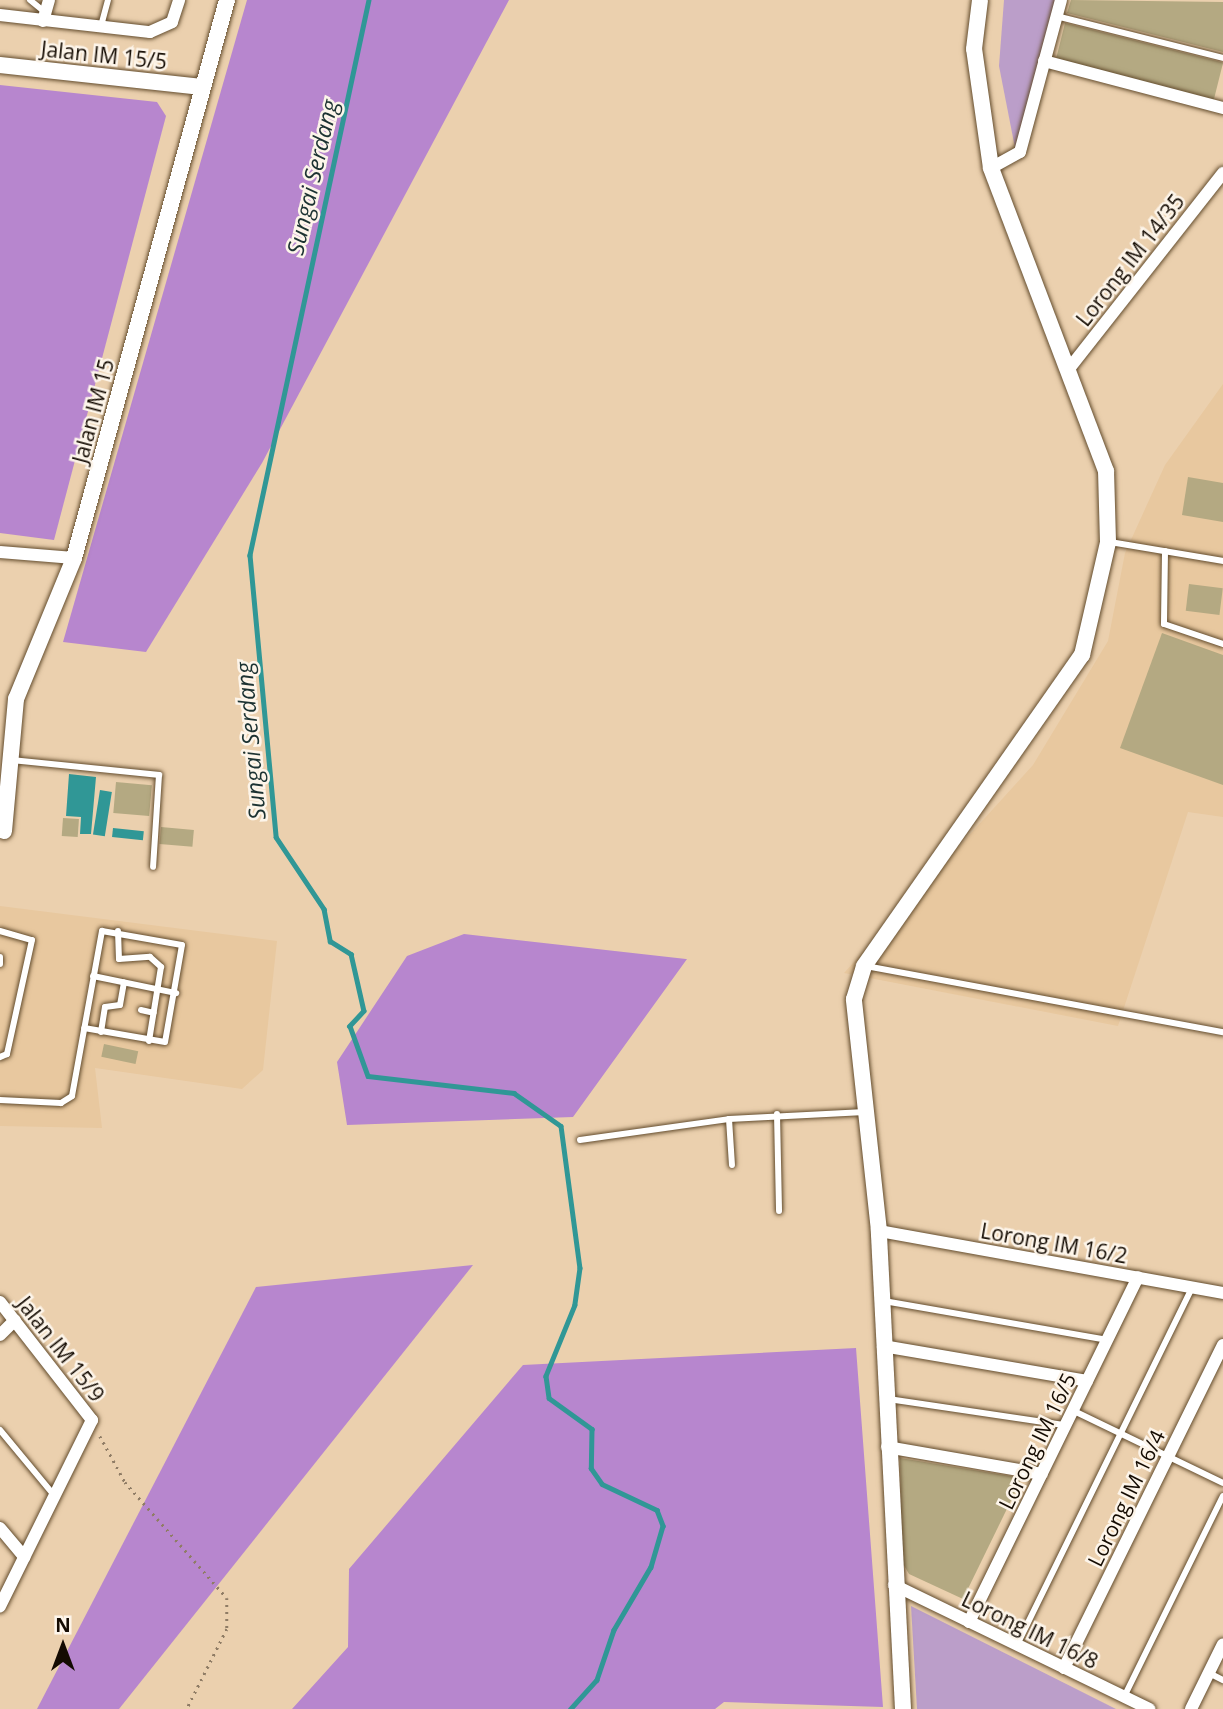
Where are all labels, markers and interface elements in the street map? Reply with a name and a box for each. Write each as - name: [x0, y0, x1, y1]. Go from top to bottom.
- street label: Jalan IM 15/5: [40, 36, 168, 74]
- water label: Sungai Serdang: [281, 97, 343, 257]
- street label: Lorong IM 14/35: [1071, 189, 1189, 331]
- street label: Jalan IM 15: [67, 356, 119, 466]
- water label: Sungai Serdang: [229, 661, 271, 821]
- street label: Lorong IM 16/2: [979, 1218, 1129, 1268]
- street label: Jalan IM 15/9: [12, 1291, 110, 1407]
- street label: Lorong IM 16/5: [993, 1369, 1081, 1513]
- street label: Lorong IM 16/4: [1082, 1426, 1170, 1570]
- street label: Lorong IM 16/8: [958, 1586, 1102, 1674]
- north arrow: [28, 1611, 98, 1681]
- text: N: [55, 1612, 71, 1638]

